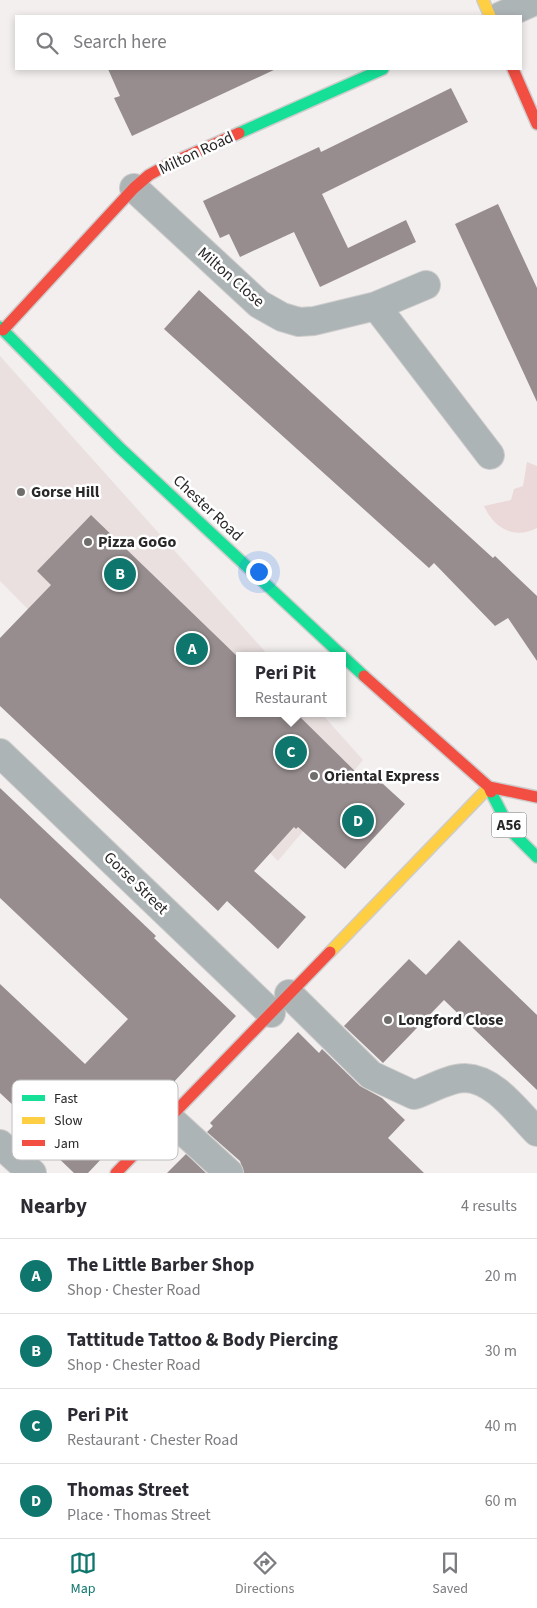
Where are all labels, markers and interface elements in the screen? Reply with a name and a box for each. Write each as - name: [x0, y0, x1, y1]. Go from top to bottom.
- search box: [15, 15, 522, 70]
- icon: search: [33, 29, 61, 57]
- text: Search here: [73, 29, 167, 56]
- street label: Milton Road: [155, 126, 237, 180]
- street label: Milton Close: [193, 242, 269, 312]
- street label: Chester Road: [168, 470, 248, 546]
- place label: Gorse Hill: [31, 481, 100, 503]
- marker: Gorse Hill: [15, 486, 27, 498]
- place label: Pizza GoGo: [98, 531, 176, 553]
- marker: Pizza GoGo: [82, 536, 94, 548]
- pin: B: [104, 555, 136, 593]
- your location: [246, 559, 272, 585]
- pin: A: [176, 630, 208, 668]
- popup: [236, 652, 346, 717]
- text: Peri Pit: [255, 660, 316, 687]
- text: Restaurant: [255, 687, 327, 709]
- pin: C: [275, 733, 307, 771]
- place label: Oriental Express: [324, 765, 439, 787]
- marker: Oriental Express: [308, 770, 320, 782]
- pin: D: [342, 802, 374, 840]
- road number: A56: [492, 812, 526, 838]
- street label: Gorse Street: [99, 847, 174, 920]
- place label: Longford Close: [398, 1009, 503, 1031]
- marker: Longford Close: [382, 1014, 394, 1026]
- legend: [12, 1080, 178, 1160]
- text: Fast: [54, 1089, 78, 1109]
- text: Slow: [54, 1111, 83, 1131]
- text: Jam: [54, 1134, 79, 1154]
- text: Nearby: [20, 1191, 87, 1221]
- text: 4 results: [461, 1195, 517, 1217]
- text: The Little Barber Shop: [67, 1252, 254, 1279]
- text: A: [31, 1265, 41, 1287]
- text: 20 m: [485, 1265, 517, 1287]
- text: Shop · Chester Road: [67, 1279, 201, 1301]
- text: Tattitude Tattoo & Body Piercing: [67, 1327, 338, 1354]
- text: B: [31, 1340, 41, 1362]
- text: 30 m: [485, 1340, 517, 1362]
- text: Shop · Chester Road: [67, 1354, 201, 1376]
- text: Peri Pit: [67, 1402, 128, 1429]
- text: C: [31, 1415, 41, 1437]
- text: 40 m: [485, 1415, 517, 1437]
- text: Restaurant · Chester Road: [67, 1429, 238, 1451]
- text: Thomas Street: [67, 1477, 189, 1504]
- text: D: [31, 1490, 41, 1512]
- text: 60 m: [485, 1490, 517, 1512]
- text: Place · Thomas Street: [67, 1504, 211, 1526]
- tab: Map: [69, 1549, 97, 1599]
- tab: Directions: [235, 1549, 294, 1599]
- tab: Saved: [432, 1549, 468, 1599]

